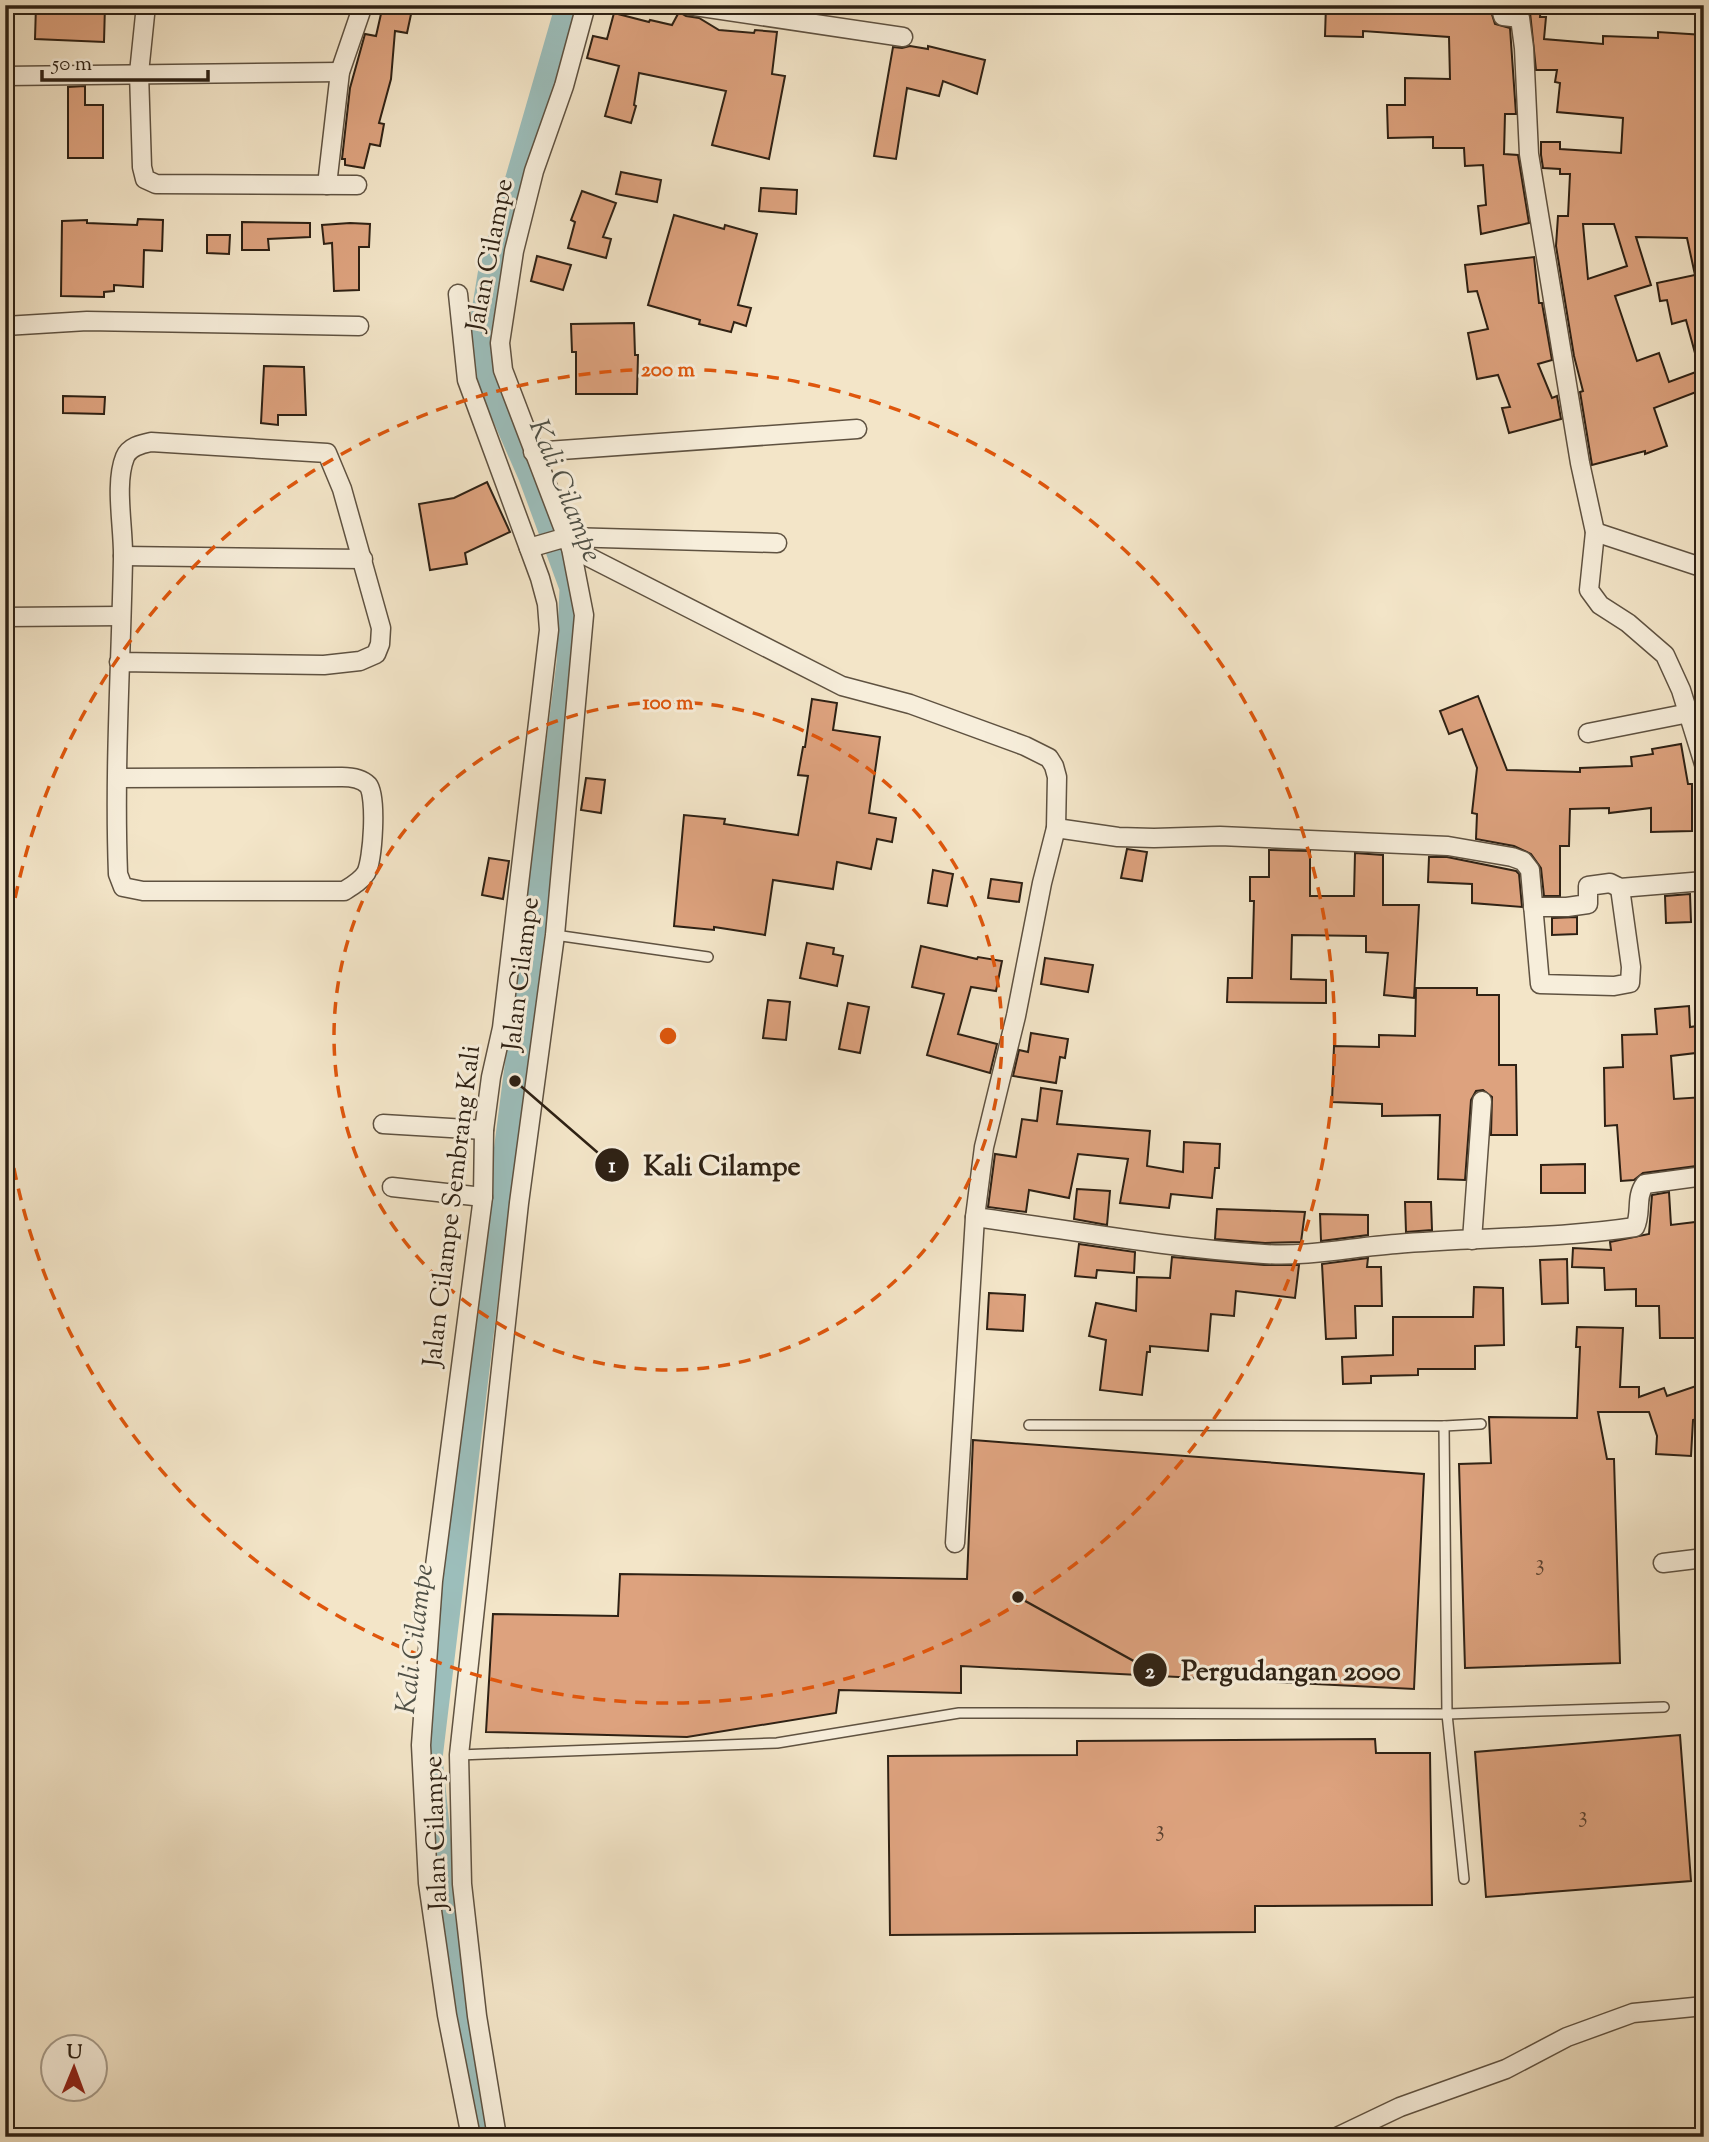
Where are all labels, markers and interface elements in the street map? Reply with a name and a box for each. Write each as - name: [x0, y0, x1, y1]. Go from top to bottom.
- scale bar: [42, 38, 208, 82]
- text: 50 m: [51, 50, 92, 80]
- street label: Jalan Cilampe: [458, 176, 524, 336]
- text: 200 m: [641, 356, 696, 386]
- water label: Kali Cilampe: [517, 414, 611, 568]
- text: 100 m: [643, 689, 694, 719]
- street label: Jalan Cilampe: [494, 895, 550, 1055]
- centre of rings: [656, 1024, 680, 1048]
- street label: Jalan Cilampe Sembrang Kali: [415, 1043, 491, 1371]
- callout: Kali Cilampe: [595, 1140, 815, 1189]
- text: Kali Cilampe: [643, 1148, 801, 1188]
- text: 1: [608, 1152, 616, 1182]
- house number: 3: [1535, 1548, 1545, 1581]
- water label: Kali Cilampe: [387, 1562, 445, 1716]
- callout: Pergudangan 2000: [1132, 1646, 1415, 1695]
- text: Pergudangan 2000: [1181, 1653, 1401, 1693]
- text: 2: [1145, 1658, 1155, 1688]
- street label: Jalan Cilampe: [416, 1755, 458, 1913]
- house number: 3: [1578, 1800, 1588, 1833]
- house number: 3: [1155, 1814, 1165, 1847]
- north arrow: [38, 2034, 108, 2104]
- text: U: [66, 2040, 83, 2067]

